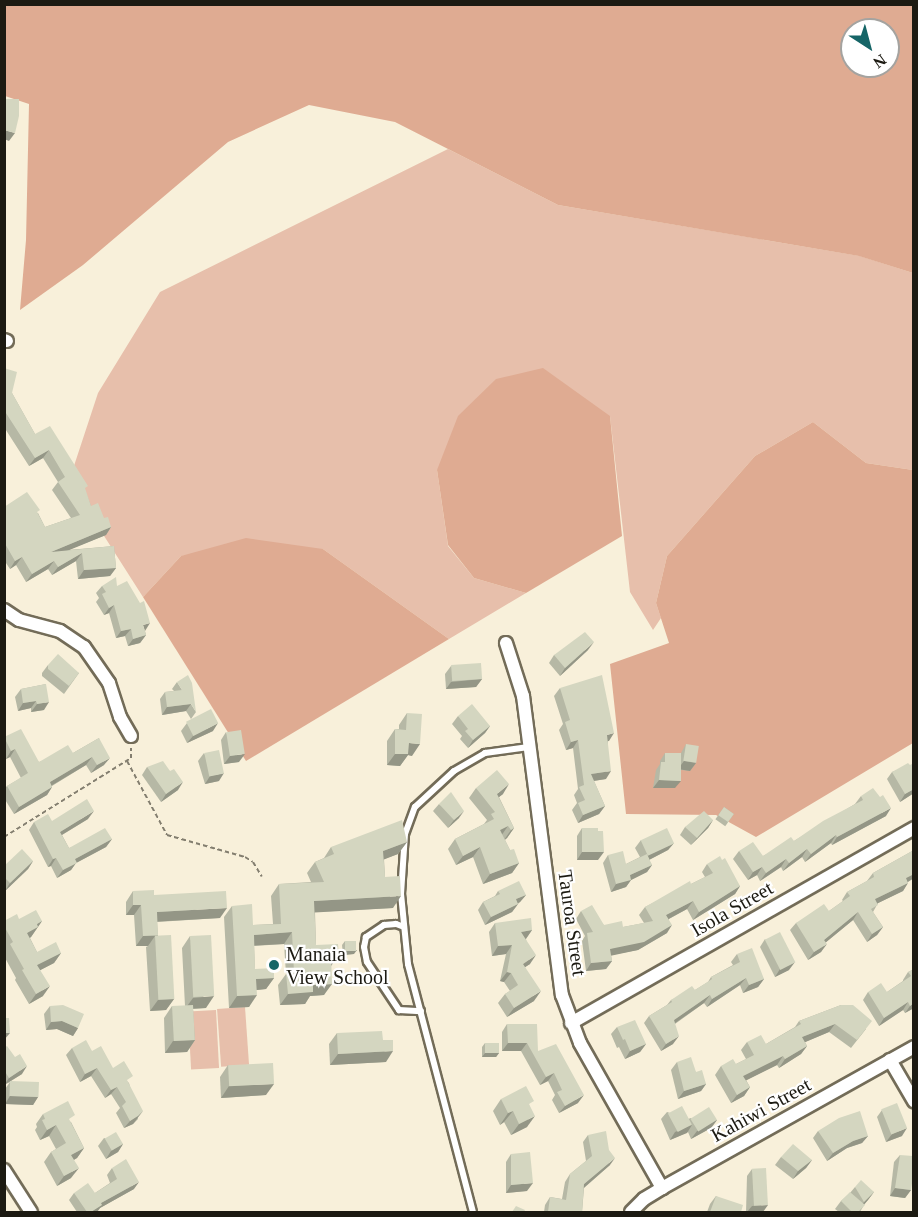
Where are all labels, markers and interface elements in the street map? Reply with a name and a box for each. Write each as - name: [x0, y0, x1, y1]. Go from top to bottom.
- north arrow: [840, 18, 900, 78]
- text: N: [870, 51, 889, 72]
- street label: Tauroa Street: [553, 868, 591, 978]
- street label: Isola Street: [687, 876, 777, 942]
- place label: Manaia View School: [286, 942, 389, 989]
- marker: Manaia View School: [267, 958, 281, 972]
- street label: Kahiwi Street: [707, 1073, 815, 1147]

